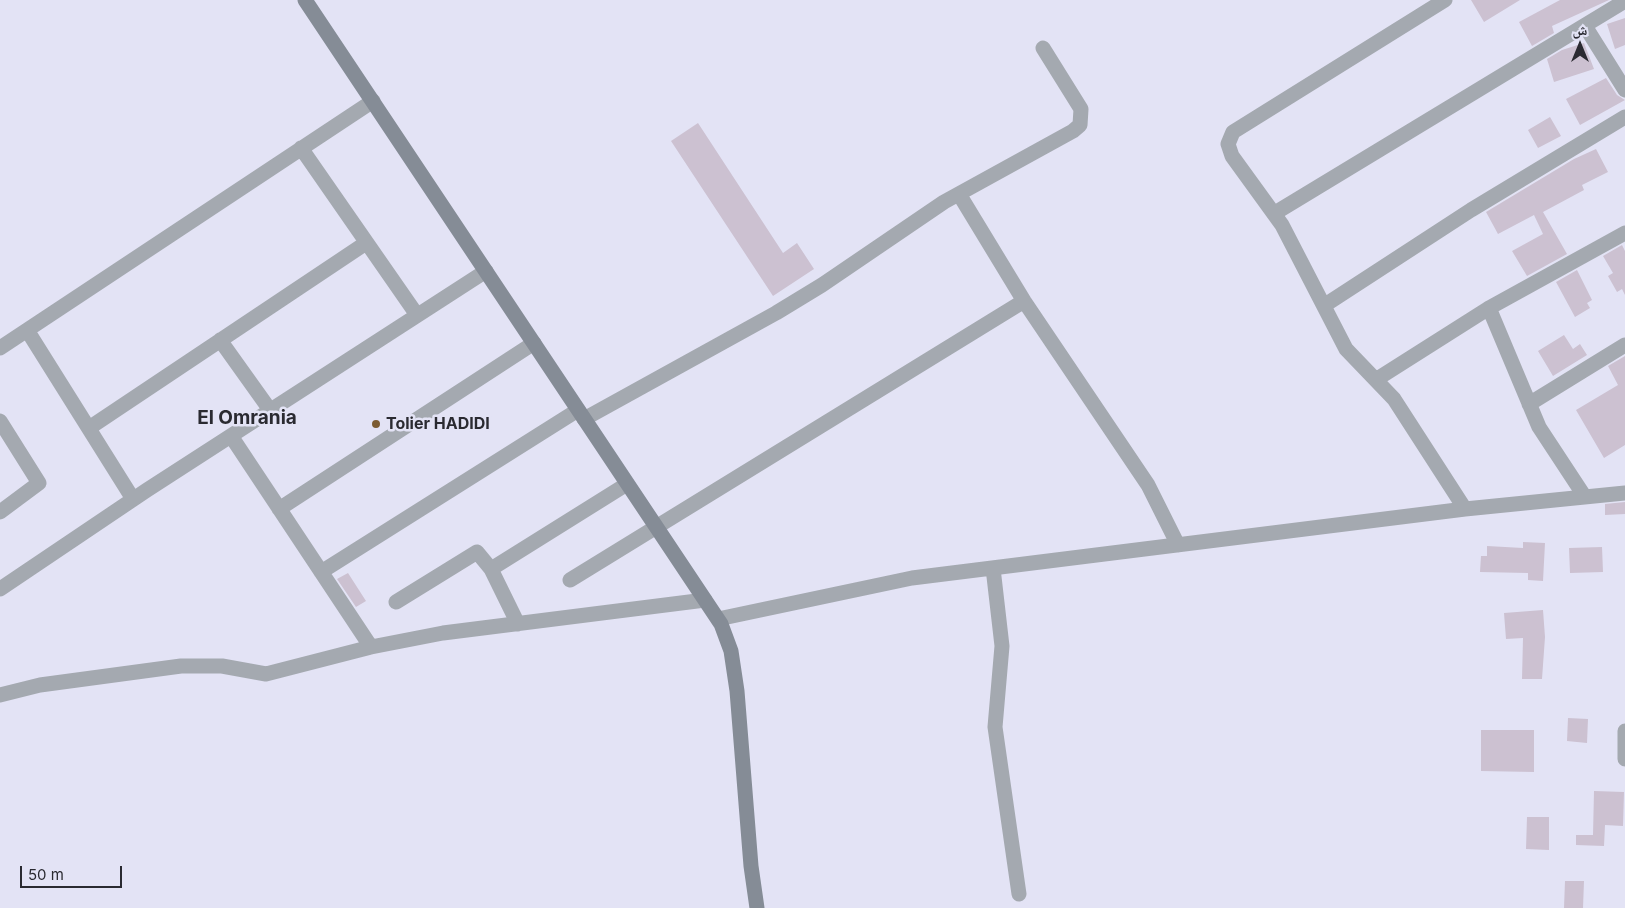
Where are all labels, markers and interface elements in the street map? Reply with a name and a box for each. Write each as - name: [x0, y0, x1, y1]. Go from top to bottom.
- north arrow: [1555, 20, 1605, 70]
- text: ش: [1573, 21, 1587, 38]
- district label: El Omrania: [197, 407, 297, 429]
- place label: Tolier HADIDI: [386, 414, 490, 434]
- marker: Tolier HADIDI: [370, 418, 382, 430]
- scale bar: [22, 856, 125, 888]
- text: 50 m: [28, 865, 64, 884]

